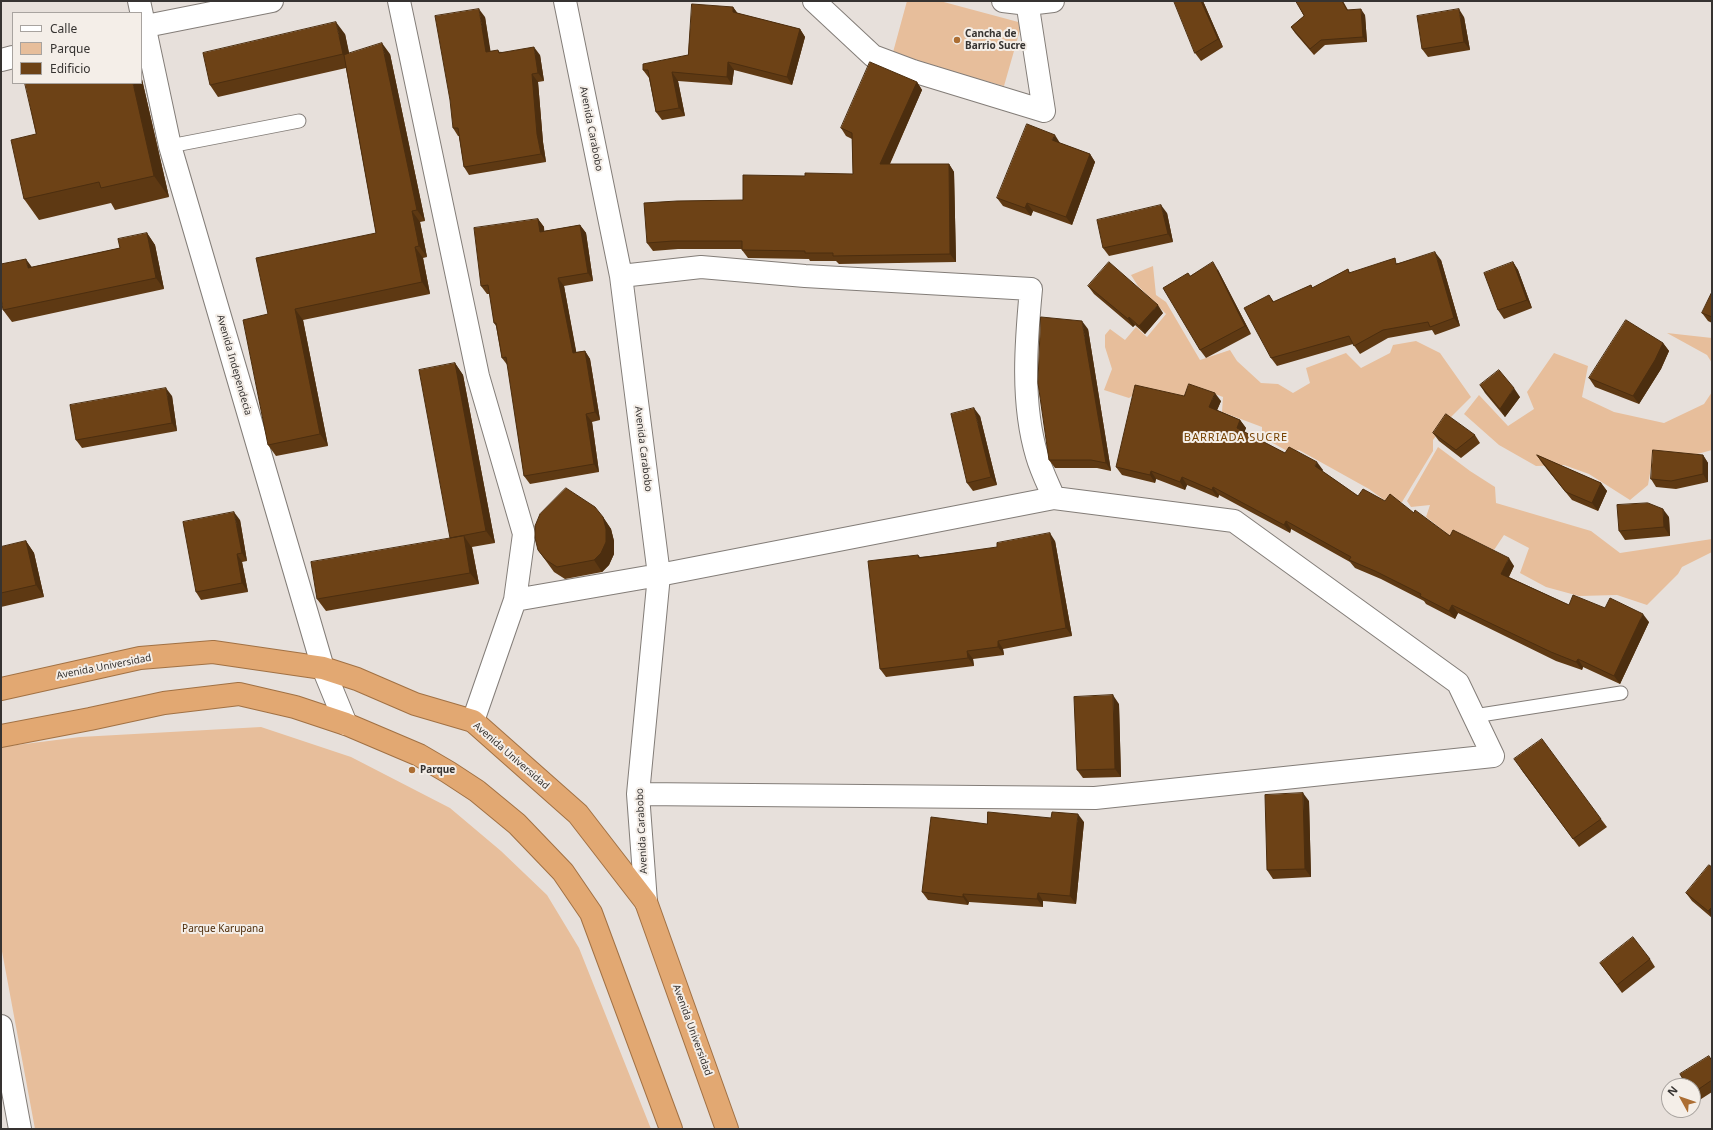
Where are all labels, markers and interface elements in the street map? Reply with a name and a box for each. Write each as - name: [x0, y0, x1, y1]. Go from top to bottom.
- legend: [12, 12, 142, 84]
- text: Calle: [50, 20, 77, 37]
- place label: Cancha de Barrio Sucre: [965, 28, 1026, 52]
- marker: Cancha de Barrio Sucre: [952, 35, 962, 45]
- text: Parque: [50, 40, 90, 57]
- text: Edificio: [50, 60, 91, 77]
- street label: Avenida Carabobo: [577, 86, 605, 172]
- street label: Avenida Independecia: [214, 313, 254, 417]
- street label: Avenida Carabobo: [632, 406, 654, 492]
- district label: BARRIADA SUCRE: [1184, 431, 1288, 445]
- street label: Avenida Universidad: [56, 652, 152, 682]
- street label: Avenida Universidad: [471, 720, 551, 792]
- place label: Parque: [420, 764, 455, 776]
- marker: Parque: [407, 765, 417, 775]
- street label: Avenida Carabobo: [634, 788, 650, 874]
- park label: Parque Karupana: [182, 923, 264, 935]
- street label: Avenida Universidad: [670, 983, 714, 1077]
- north arrow: [1661, 1078, 1701, 1118]
- text: N: [1664, 1082, 1681, 1099]

